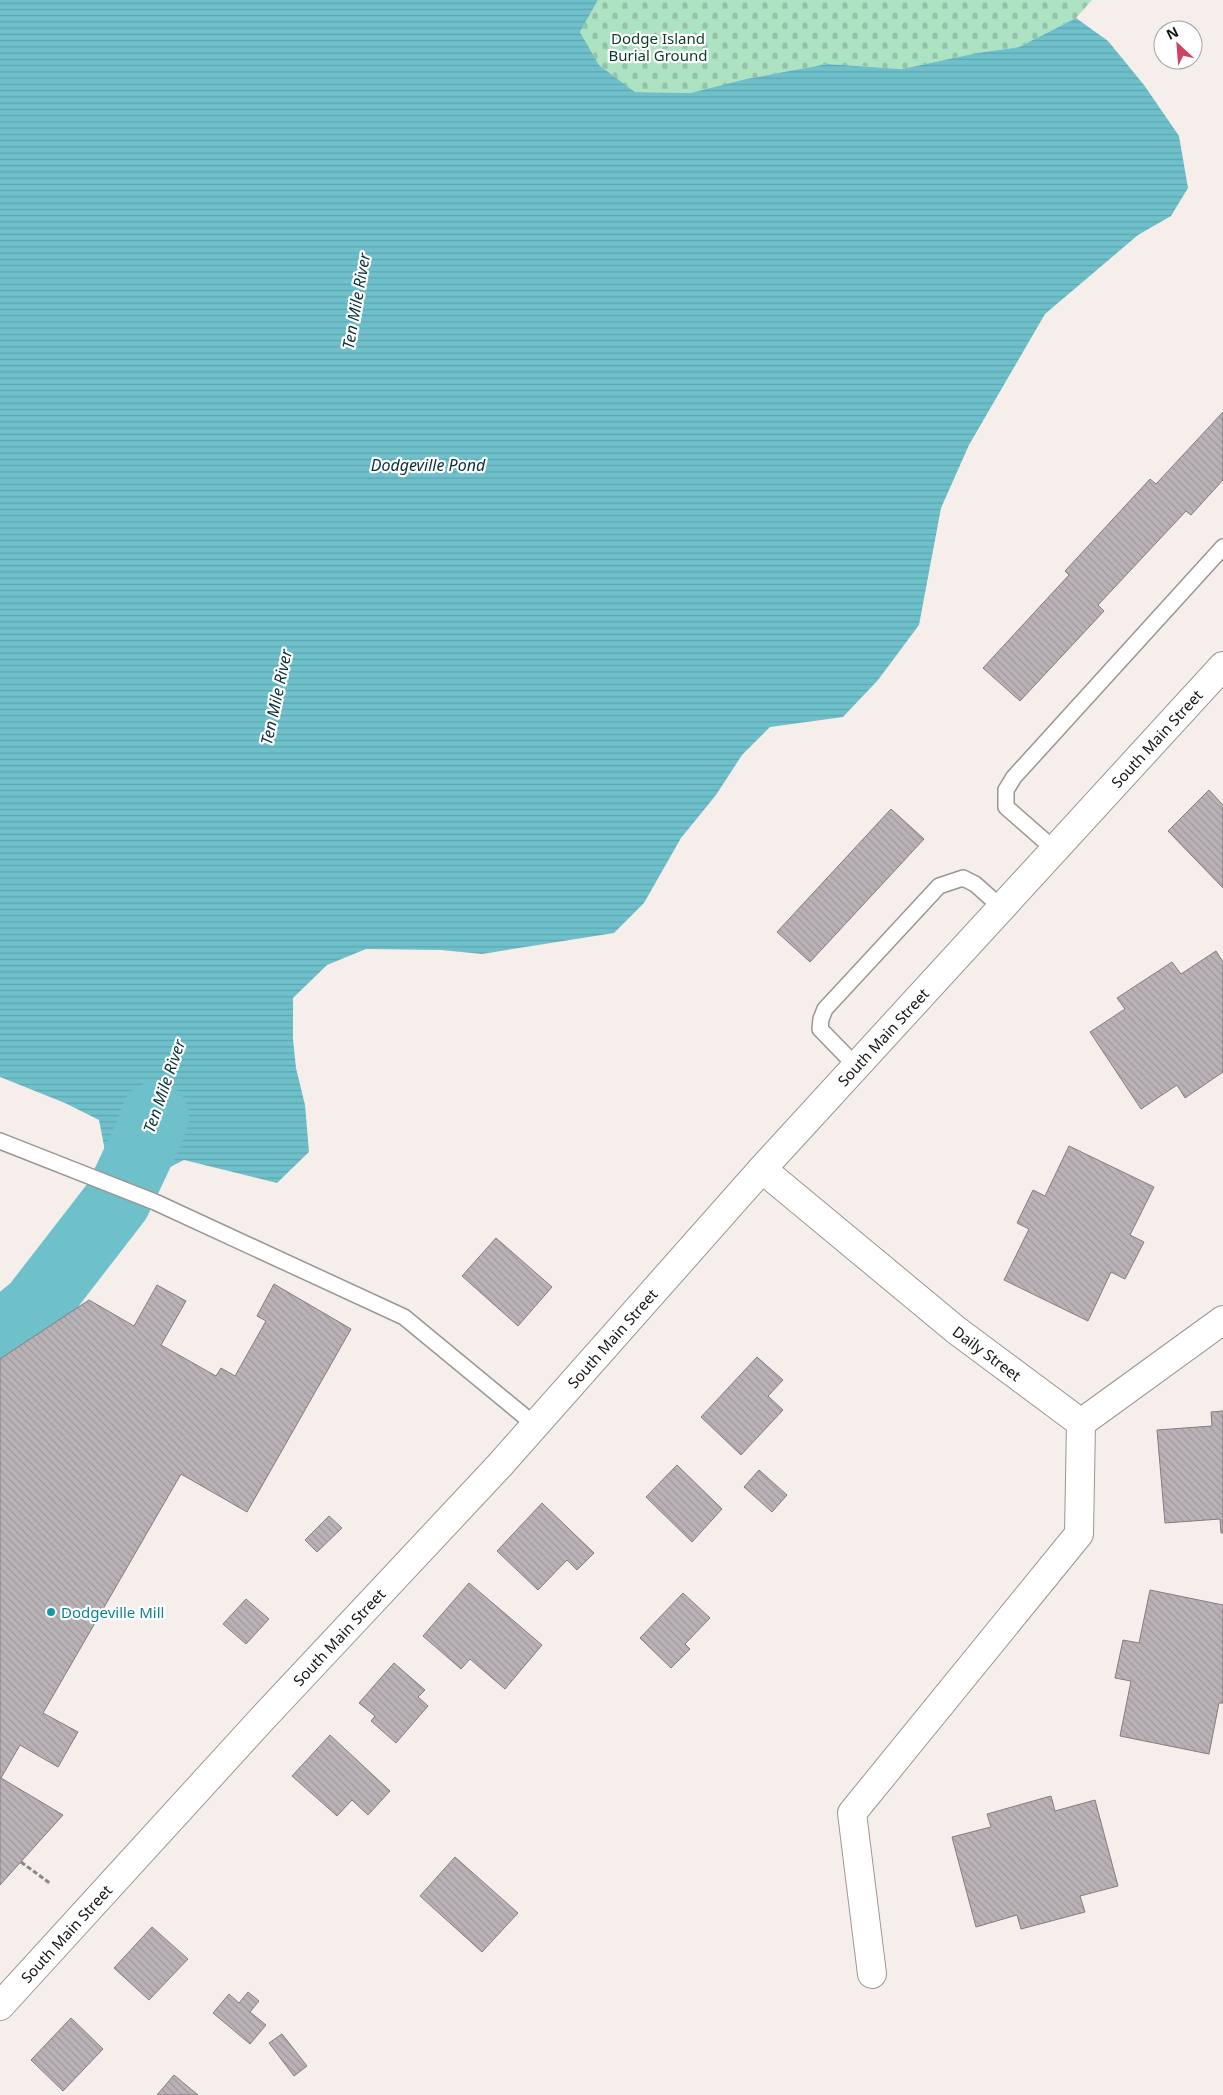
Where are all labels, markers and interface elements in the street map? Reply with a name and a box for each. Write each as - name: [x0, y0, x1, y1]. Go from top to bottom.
- north arrow: [1153, 20, 1203, 70]
- text: N: [1163, 22, 1181, 44]
- park label: Dodge Island Burial Ground: [609, 28, 707, 65]
- water label: Ten Mile River: [337, 251, 375, 351]
- water label: Dodgeville Pond: [371, 454, 486, 476]
- water label: Ten Mile River: [255, 647, 297, 747]
- street label: South Main Street: [1107, 685, 1207, 792]
- street label: South Main Street: [833, 983, 933, 1090]
- water label: Ten Mile River: [138, 1036, 190, 1136]
- street label: South Main Street: [563, 1284, 662, 1392]
- street label: Daily Street: [949, 1321, 1026, 1386]
- street label: South Main Street: [288, 1584, 390, 1690]
- place label: Dodgeville Mill: [61, 1602, 164, 1622]
- marker: Dodgeville Mill: [45, 1606, 57, 1618]
- street label: South Main Street: [16, 1880, 116, 1987]

